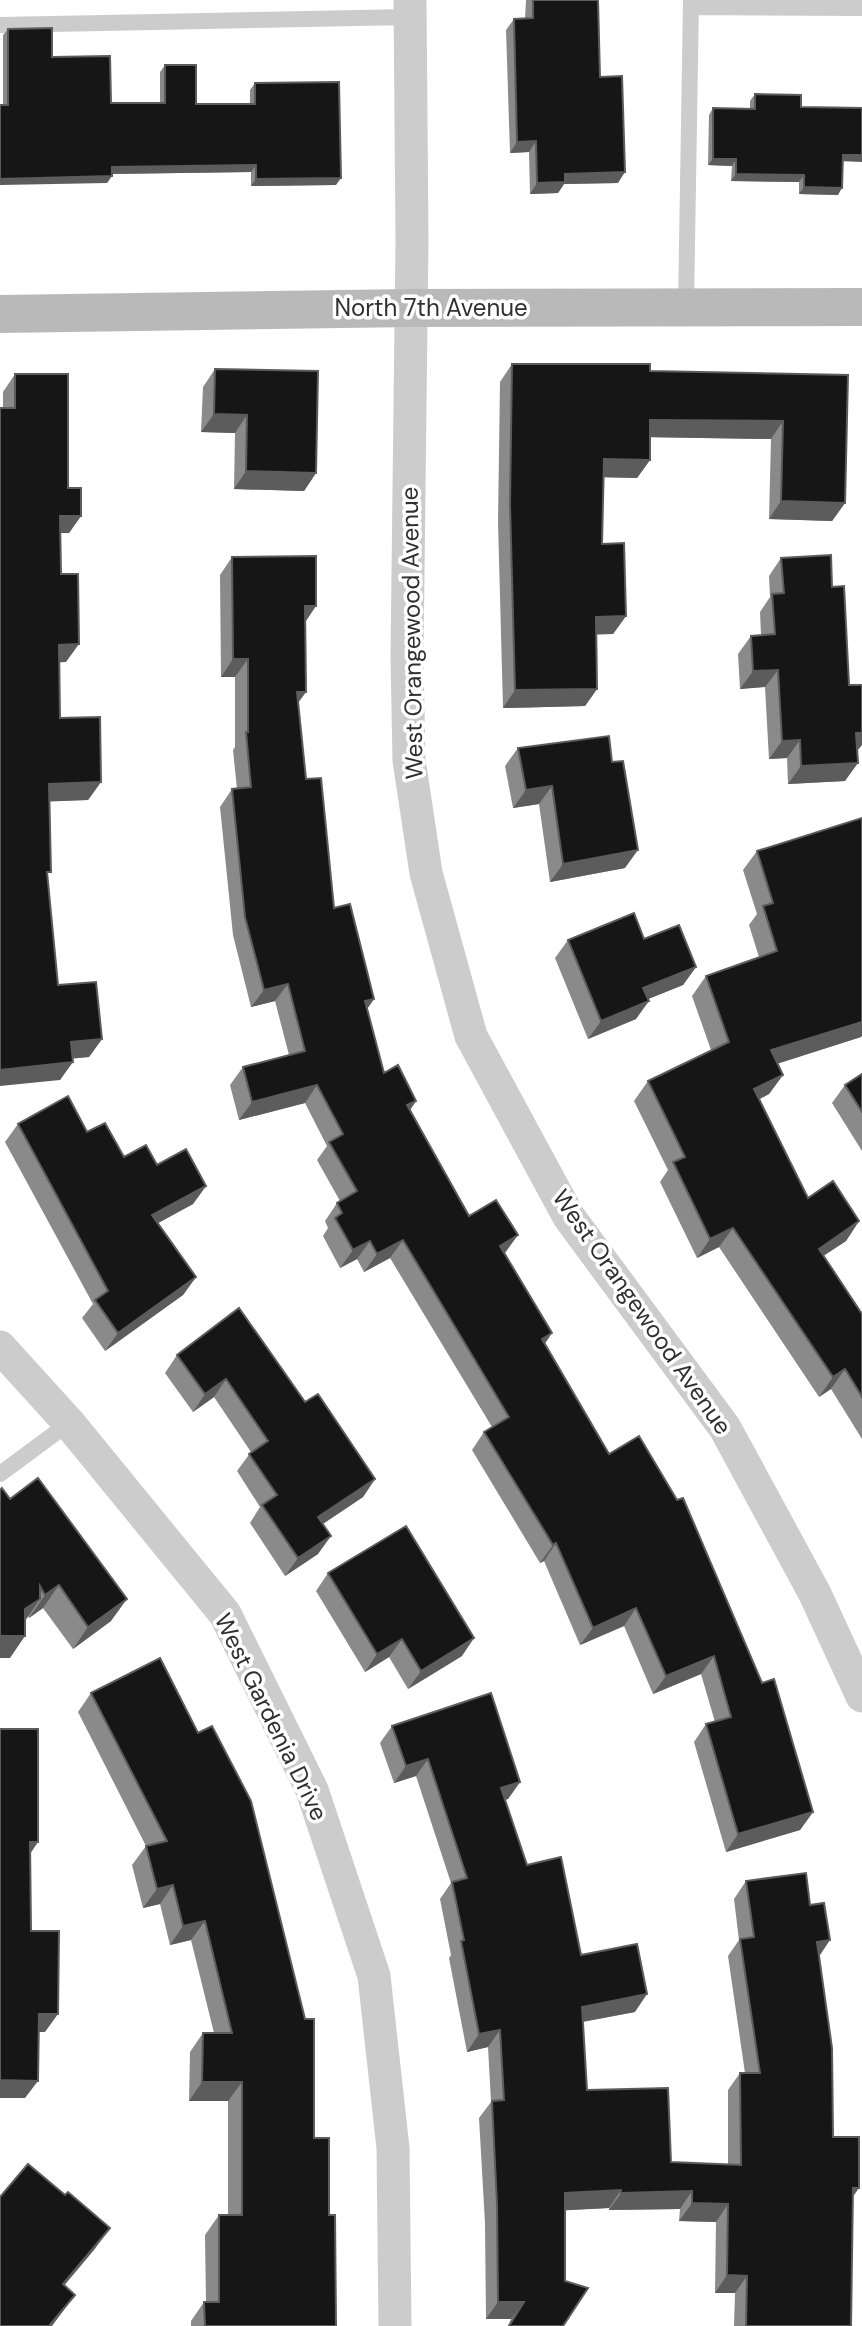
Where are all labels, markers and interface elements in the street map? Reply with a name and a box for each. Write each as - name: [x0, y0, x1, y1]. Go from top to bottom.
- street label: North 7th Avenue: [334, 292, 528, 323]
- street label: West Orangewood Avenue: [393, 486, 430, 780]
- street label: West Orangewood Avenue: [546, 1183, 739, 1440]
- street label: West Gardenia Drive: [208, 1608, 335, 1826]

